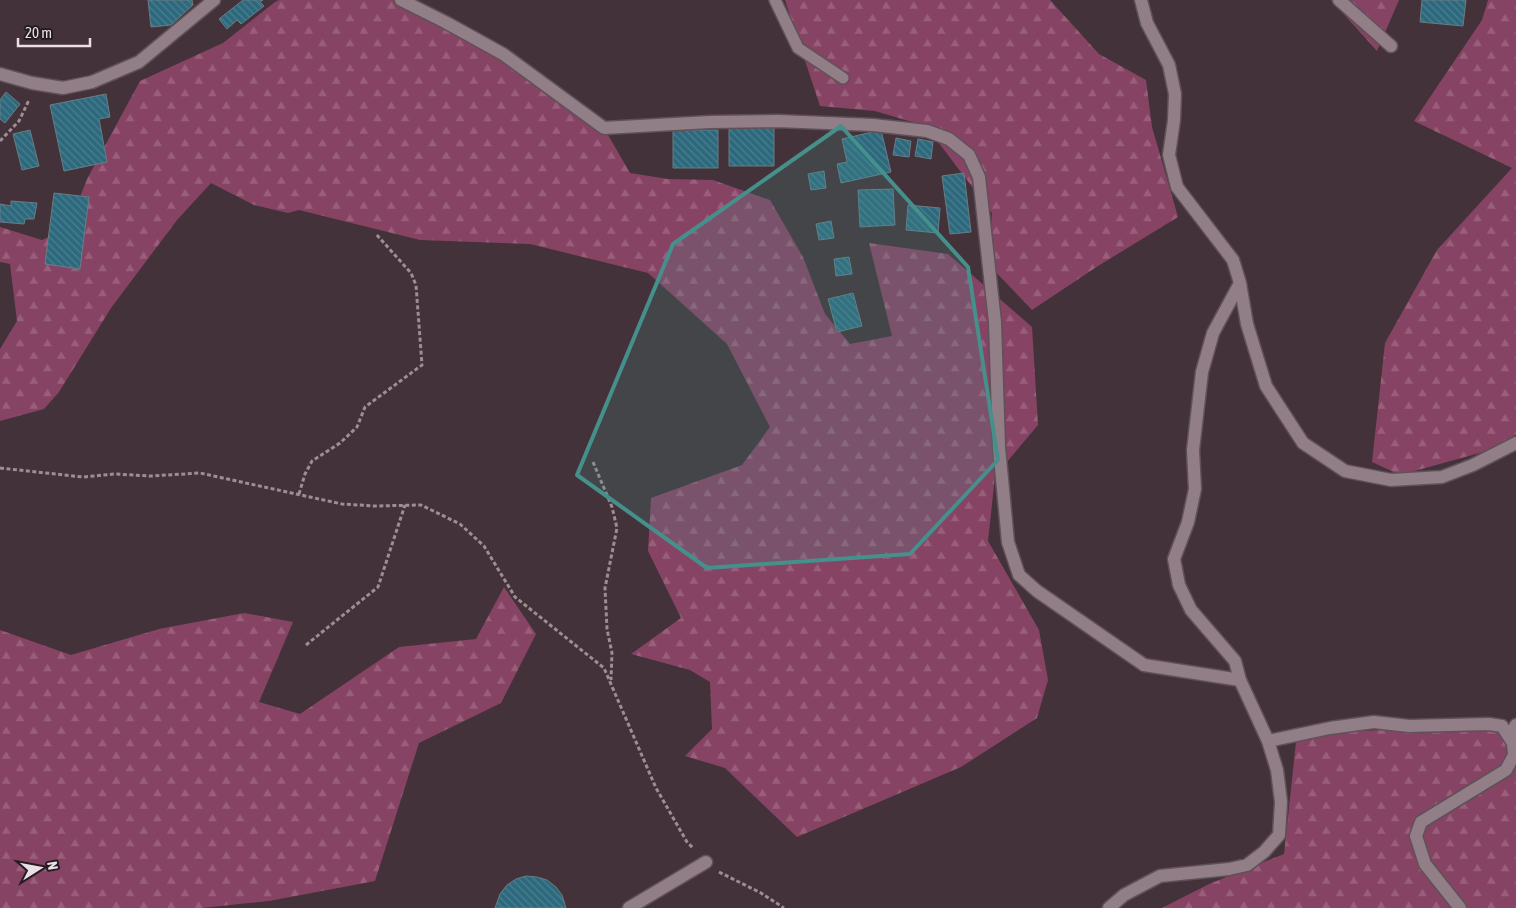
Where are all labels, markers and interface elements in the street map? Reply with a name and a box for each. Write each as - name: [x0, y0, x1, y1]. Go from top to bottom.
- scale bar: [18, 15, 90, 47]
- text: 20 m: [25, 24, 52, 41]
- north arrow: [15, 843, 65, 893]
- text: N: [44, 860, 61, 871]

